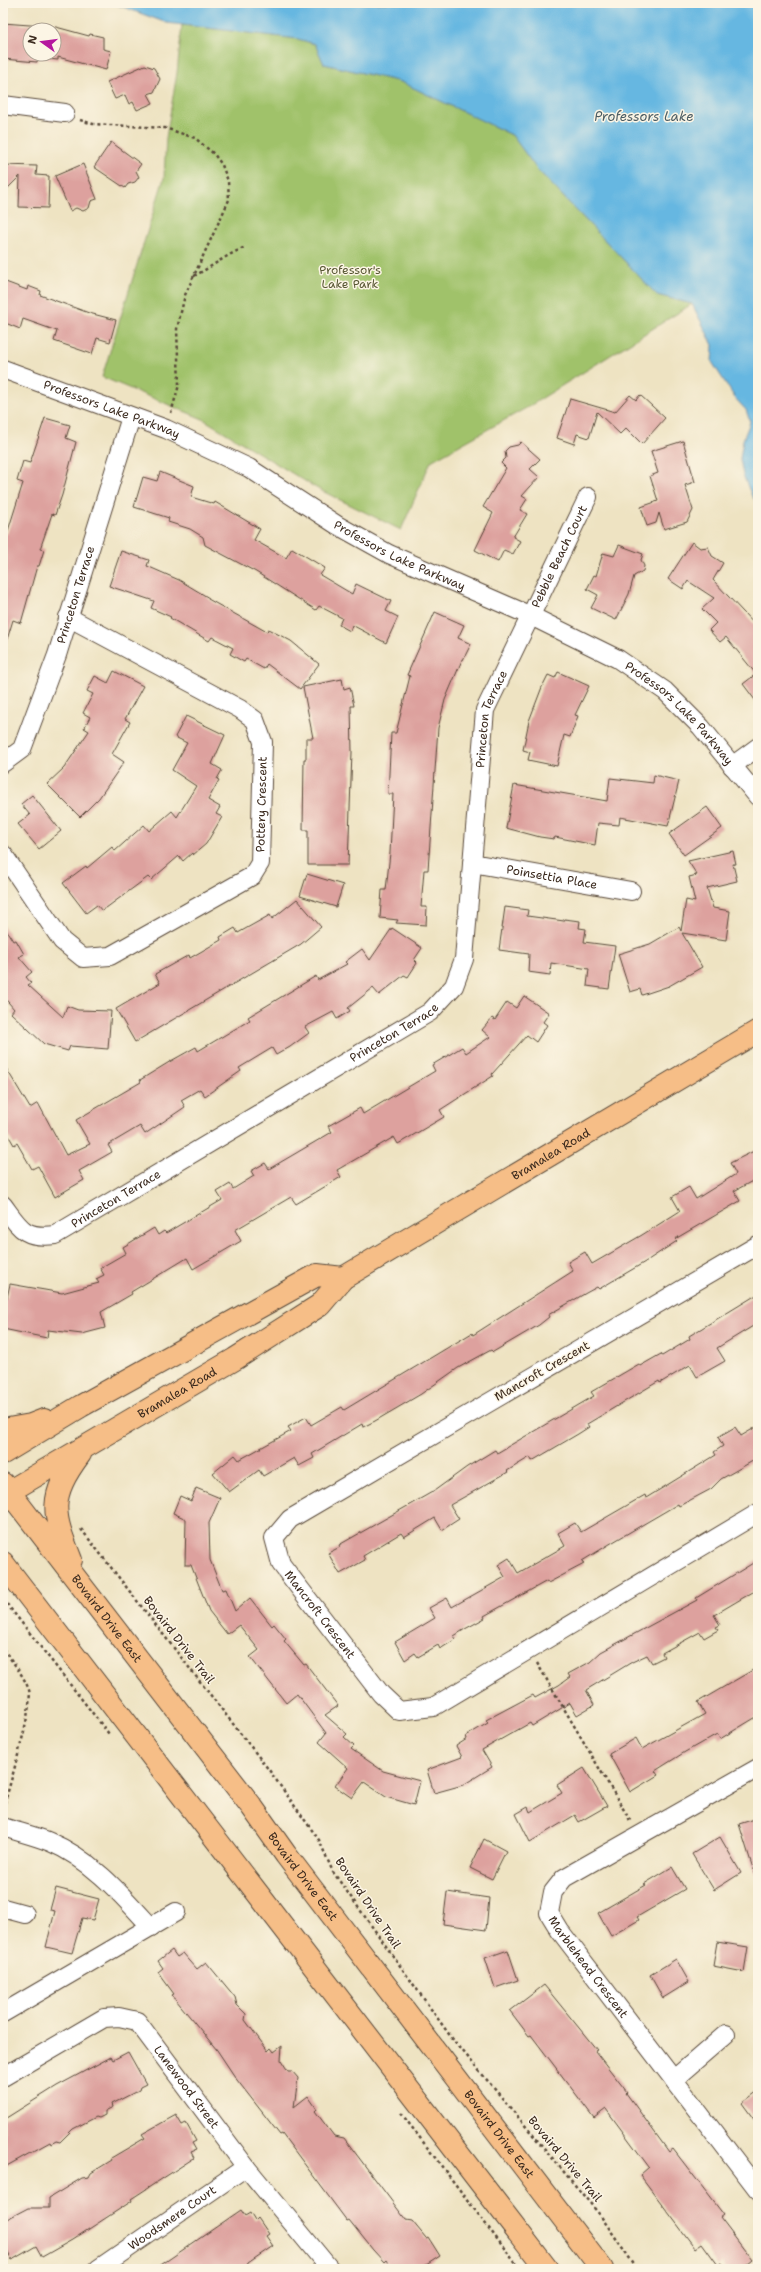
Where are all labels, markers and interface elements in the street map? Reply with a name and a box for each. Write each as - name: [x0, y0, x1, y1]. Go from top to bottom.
- north arrow: [22, 22, 62, 62]
- text: N: [24, 33, 41, 46]
- water label: Professors Lake: [594, 108, 694, 125]
- park label: Professor's Lake Park: [319, 262, 381, 292]
- street label: Professors Lake Parkway: [41, 377, 183, 443]
- street label: Pebble Beach Court: [528, 503, 591, 610]
- street label: Professors Lake Parkway: [331, 517, 468, 594]
- street label: Princeton Terrace: [53, 544, 98, 646]
- street label: Professors Lake Parkway: [622, 658, 737, 768]
- street label: Princeton Terrace: [472, 667, 511, 769]
- street label: Pottery Crescent: [252, 756, 271, 853]
- street label: Poinsettia Place: [505, 861, 599, 893]
- street label: Princeton Terrace: [347, 1000, 442, 1066]
- street label: Bramalea Road: [509, 1124, 594, 1184]
- street label: Princeton Terrace: [68, 1166, 164, 1232]
- street label: Mancroft Crescent: [492, 1337, 592, 1405]
- street label: Bramalea Road: [135, 1363, 220, 1422]
- street label: Mancroft Crescent: [281, 1567, 359, 1662]
- street label: Bovaird Drive East: [68, 1571, 146, 1666]
- street label: Bovaird Drive Trail: [140, 1593, 218, 1687]
- street label: Bovaird Drive East: [264, 1829, 341, 1924]
- street label: Bovaird Drive Trail: [331, 1854, 405, 1952]
- street label: Marblehead Crescent: [545, 1913, 632, 2021]
- street label: Lanewood Street: [150, 2042, 223, 2132]
- street label: Bovaird Drive East: [460, 2087, 538, 2182]
- street label: Bovaird Drive Trail: [525, 2113, 606, 2205]
- street label: Woodsmere Court: [125, 2182, 219, 2254]

